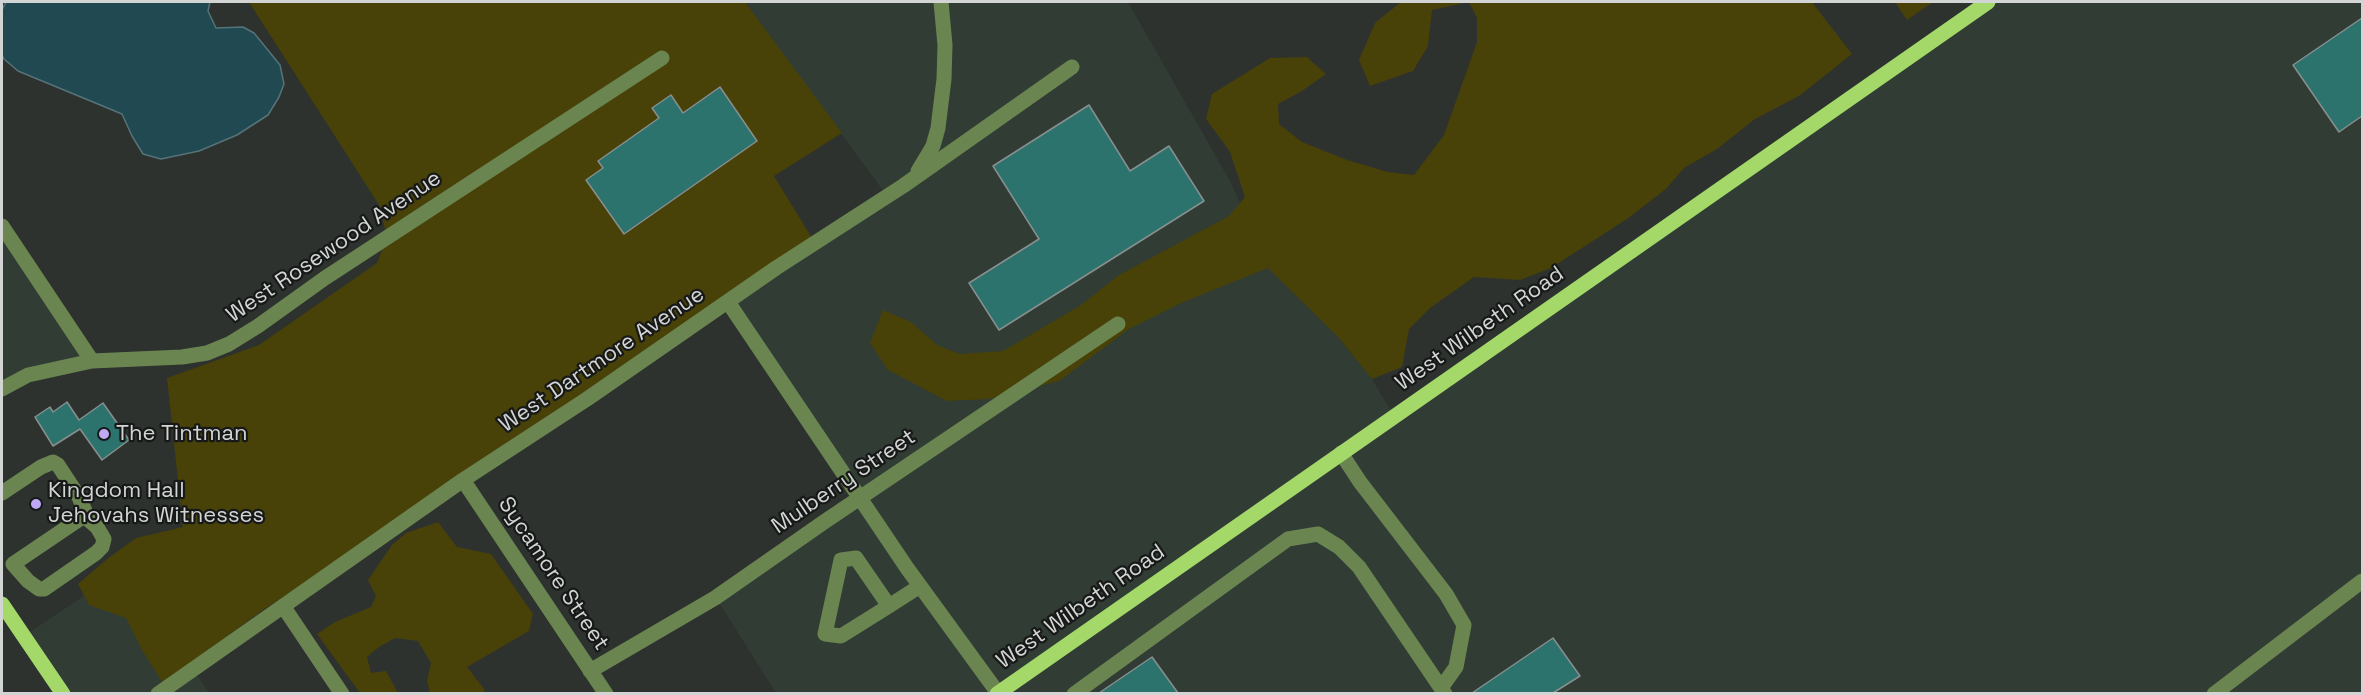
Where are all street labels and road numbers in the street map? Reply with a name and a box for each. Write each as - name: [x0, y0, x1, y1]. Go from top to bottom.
- street label: West Rosewood Avenue: [222, 165, 446, 329]
- street label: West Wilbeth Road: [1391, 261, 1569, 397]
- street label: West Dartmore Avenue: [495, 282, 709, 438]
- street label: Mulberry Street: [767, 424, 921, 540]
- street label: Sycamore Street: [492, 492, 614, 656]
- street label: West Wilbeth Road: [992, 539, 1170, 675]

